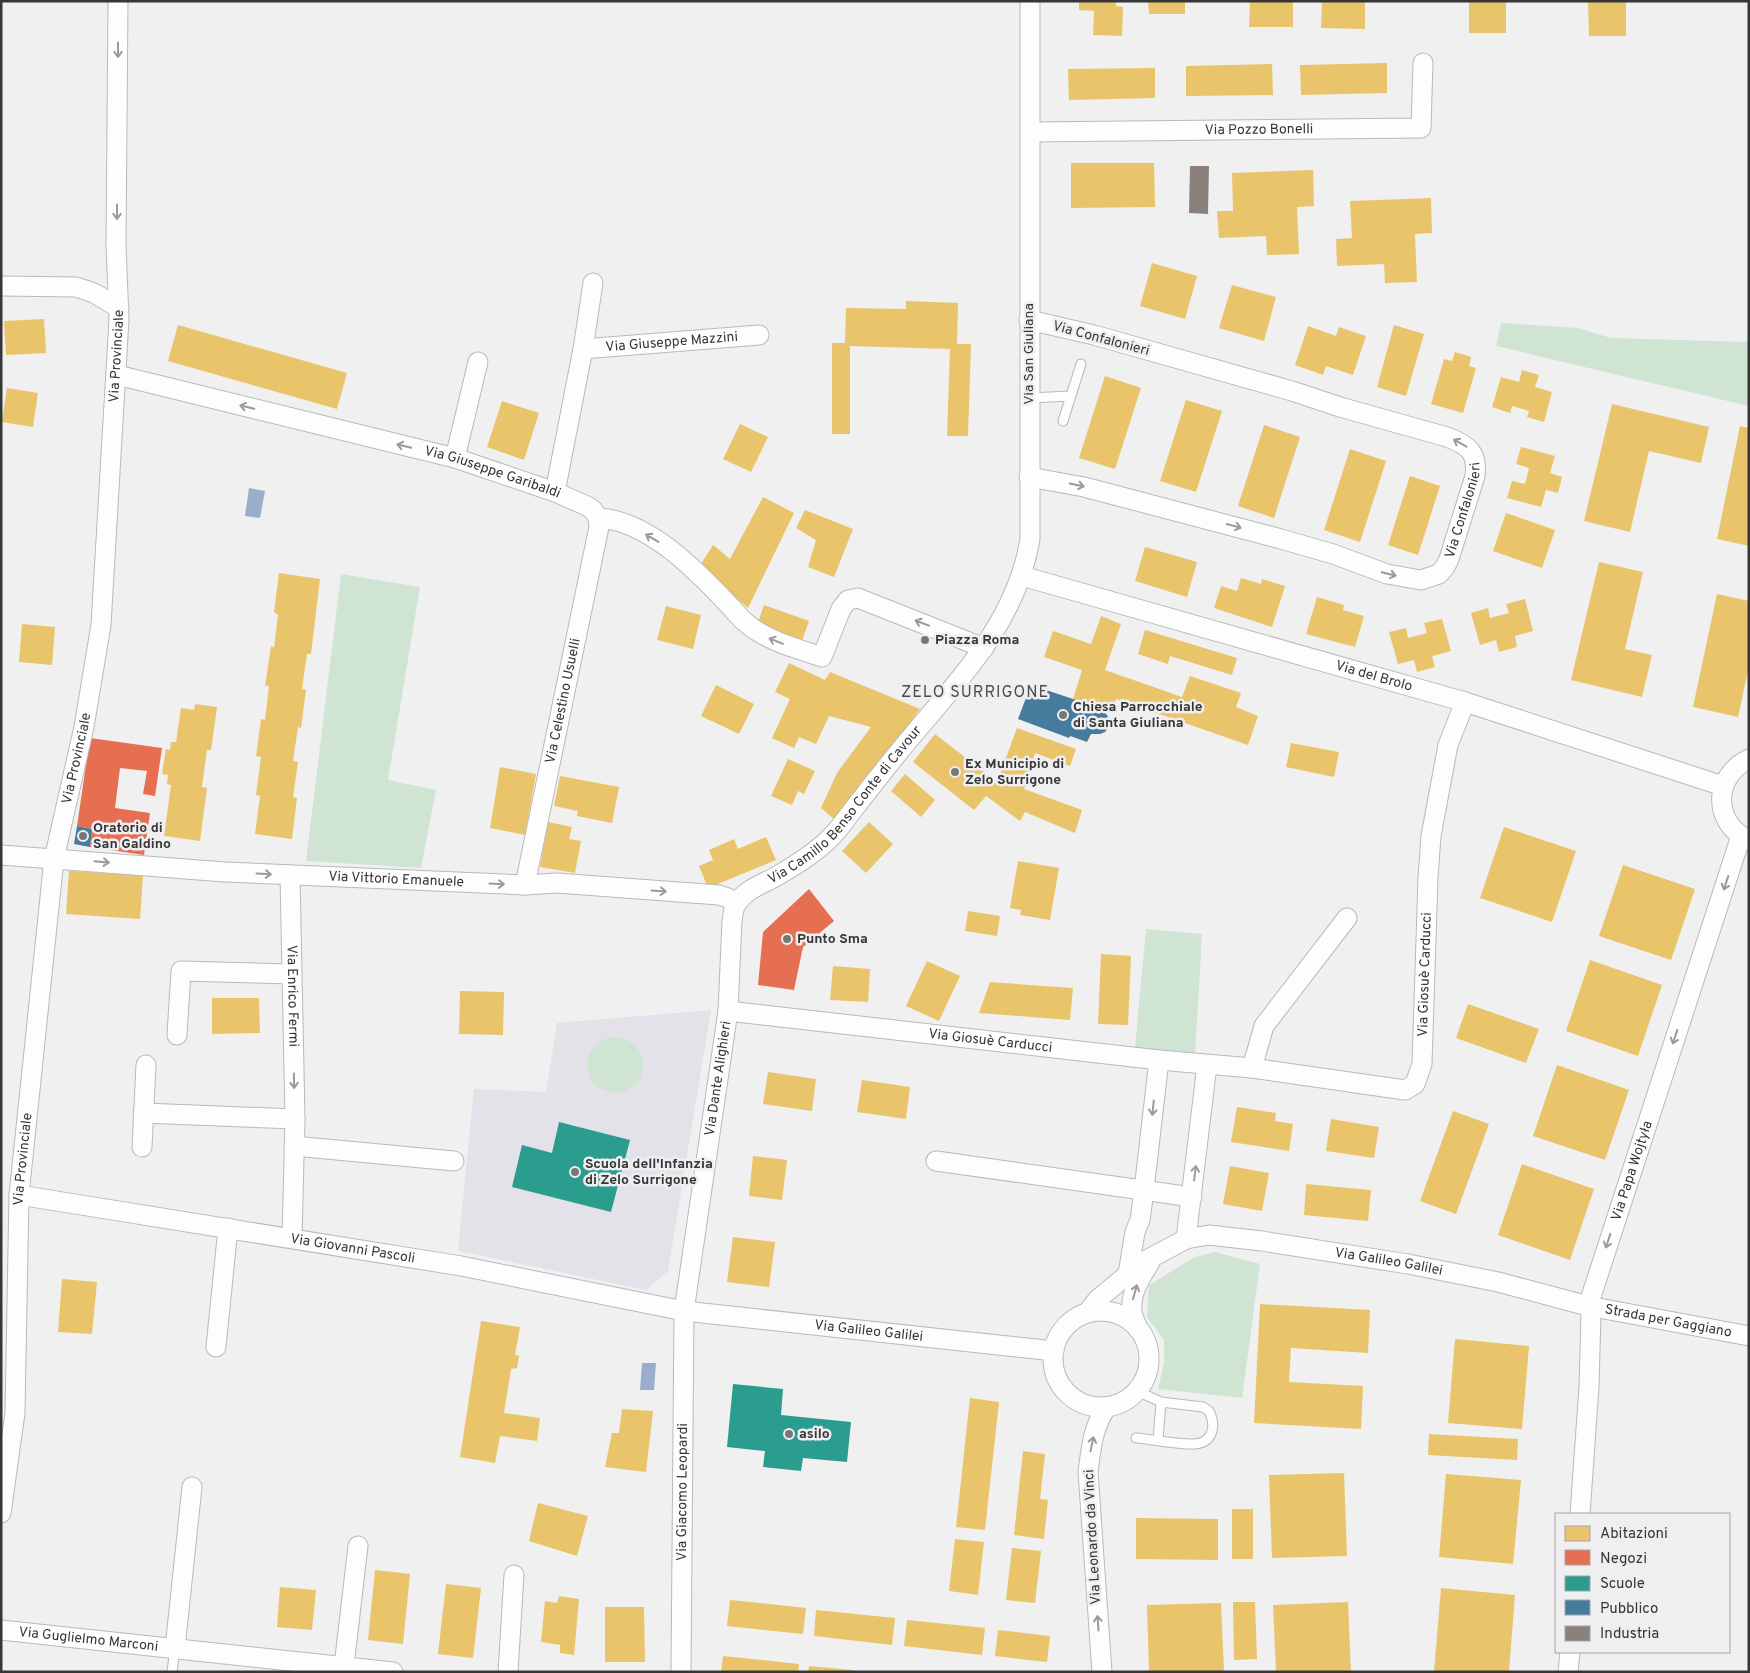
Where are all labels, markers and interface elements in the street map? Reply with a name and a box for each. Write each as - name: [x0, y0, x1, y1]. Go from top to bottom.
- one-way arrow: [113, 42, 123, 58]
- street label: Via Pozzo Bonelli: [1205, 121, 1313, 139]
- one-way arrow: [112, 204, 122, 220]
- street label: Via San Giuliana: [1021, 303, 1038, 405]
- street label: Via Provinciale: [106, 309, 128, 403]
- street label: Via Confalonieri: [1051, 318, 1151, 360]
- street label: Via Giuseppe Mazzini: [605, 328, 739, 356]
- one-way arrow: [239, 402, 255, 411]
- one-way arrow: [1452, 438, 1467, 448]
- one-way arrow: [397, 441, 413, 450]
- street label: Via Giuseppe Garibaldi: [423, 442, 563, 502]
- street label: Via Confalonieri: [1441, 461, 1484, 560]
- one-way arrow: [1068, 481, 1084, 490]
- one-way arrow: [1225, 522, 1241, 531]
- one-way arrow: [646, 532, 660, 542]
- one-way arrow: [1381, 570, 1397, 579]
- one-way arrow: [915, 618, 930, 627]
- place label: Piazza Roma: [935, 632, 1019, 649]
- marker: Piazza Roma: [919, 634, 931, 646]
- one-way arrow: [769, 635, 784, 645]
- street label: Via Celestino Usuelli: [542, 637, 584, 765]
- street label: Via del Brolo: [1334, 657, 1415, 695]
- district label: ZELO SURRIGONE: [901, 683, 1049, 703]
- place label: Chiesa Parrocchiale di Santa Giuliana: [1073, 699, 1203, 732]
- marker: Chiesa Parrocchiale di Santa Giuliana: [1057, 709, 1069, 721]
- street label: Via Provinciale: [58, 711, 95, 806]
- street label: Via Camillo Benso Conte di Cavour: [765, 722, 926, 888]
- place label: Ex Municipio di Zelo Surrigone: [965, 756, 1064, 789]
- marker: Ex Municipio di Zelo Surrigone: [949, 766, 961, 778]
- place label: Oratorio di San Galdino: [93, 820, 171, 853]
- marker: Oratorio di San Galdino: [77, 830, 89, 842]
- one-way arrow: [94, 857, 110, 866]
- street label: Via Vittorio Emanuele: [328, 868, 464, 891]
- one-way arrow: [256, 869, 272, 878]
- one-way arrow: [1721, 874, 1730, 890]
- one-way arrow: [488, 879, 505, 889]
- one-way arrow: [651, 886, 667, 895]
- street label: Via Giosuè Carducci: [1414, 912, 1435, 1037]
- place label: Punto Sma: [797, 931, 868, 948]
- marker: Punto Sma: [781, 933, 793, 945]
- street label: Via Enrico Fermi: [283, 945, 302, 1047]
- street label: Via Dante Alighieri: [701, 1020, 735, 1137]
- street label: Via Giosuè Carducci: [927, 1025, 1053, 1056]
- one-way arrow: [1670, 1029, 1680, 1045]
- one-way arrow: [289, 1073, 298, 1089]
- one-way arrow: [1148, 1100, 1158, 1116]
- street label: Via Provinciale: [10, 1112, 36, 1206]
- street label: Via Papa Wojtyła: [1608, 1119, 1656, 1223]
- place label: Scuola dell'Infanzia di Zelo Surrigone: [585, 1156, 713, 1189]
- one-way arrow: [1190, 1165, 1200, 1181]
- marker: Scuola dell'Infanzia di Zelo Surrigone: [569, 1166, 581, 1178]
- street label: Via Giovanni Pascoli: [289, 1230, 416, 1267]
- one-way arrow: [1603, 1233, 1612, 1248]
- street label: Via Galileo Galilei: [1334, 1244, 1444, 1279]
- one-way arrow: [1131, 1285, 1141, 1301]
- street label: Strada per Gaggiano: [1604, 1301, 1733, 1341]
- street label: Via Galileo Galilei: [814, 1317, 924, 1345]
- street label: Via Giacomo Leopardi: [673, 1423, 692, 1561]
- place label: asilo: [799, 1426, 830, 1443]
- marker: asilo: [783, 1428, 795, 1440]
- one-way arrow: [1088, 1436, 1098, 1452]
- street label: Via Leonardo da Vinci: [1081, 1469, 1105, 1605]
- legend: [1555, 1513, 1730, 1653]
- text: Abitazioni: [1600, 1525, 1668, 1544]
- text: Negozi: [1600, 1550, 1647, 1569]
- text: Scuole: [1600, 1575, 1645, 1594]
- text: Pubblico: [1600, 1600, 1658, 1619]
- one-way arrow: [1093, 1615, 1103, 1631]
- street label: Via Guglielmo Marconi: [18, 1623, 159, 1655]
- text: Industria: [1600, 1625, 1659, 1644]

